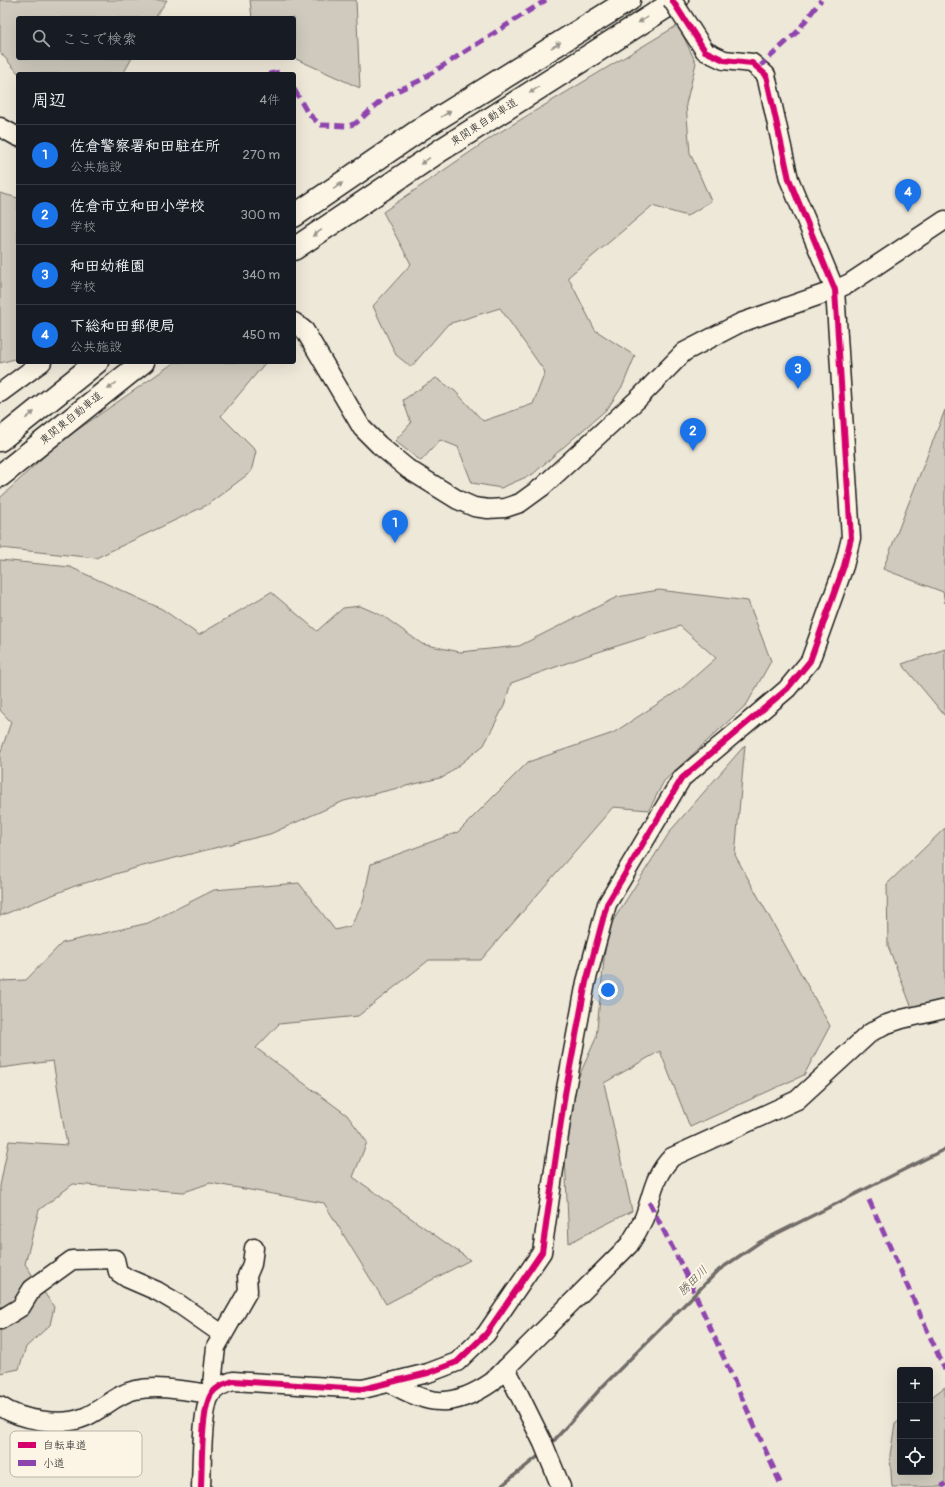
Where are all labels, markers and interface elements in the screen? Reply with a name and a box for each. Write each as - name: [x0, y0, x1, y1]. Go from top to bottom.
- search box: [16, 16, 296, 60]
- one-way arrow: [637, 17, 649, 24]
- icon: search: [30, 27, 52, 49]
- text: ここで検索: [62, 30, 137, 49]
- one-way arrow: [551, 41, 561, 49]
- one-way arrow: [528, 87, 540, 94]
- text: 周辺: [32, 90, 66, 111]
- text: 4件: [259, 92, 280, 108]
- street label: 東関東自動車道: [448, 96, 520, 148]
- one-way arrow: [440, 110, 452, 117]
- text: 佐倉警察署和田駐在所: [70, 137, 220, 156]
- text: 1: [42, 147, 48, 163]
- text: 270 m: [243, 147, 280, 163]
- one-way arrow: [420, 157, 430, 165]
- text: 公共施設: [70, 159, 122, 175]
- pin: 4: [895, 179, 921, 212]
- one-way arrow: [333, 182, 343, 190]
- text: 佐倉市立和田小学校: [70, 197, 205, 216]
- text: 2: [41, 207, 49, 223]
- text: 300 m: [241, 207, 280, 223]
- text: 学校: [70, 219, 96, 235]
- one-way arrow: [312, 229, 322, 237]
- text: 和田幼稚園: [70, 257, 145, 276]
- text: 3: [41, 267, 49, 283]
- text: 340 m: [242, 267, 280, 283]
- text: 学校: [70, 279, 96, 295]
- text: 下総和田郵便局: [70, 317, 175, 336]
- text: 4: [41, 327, 49, 343]
- text: 450 m: [242, 327, 280, 343]
- text: 公共施設: [70, 339, 122, 355]
- pin: 3: [785, 356, 811, 389]
- one-way arrow: [106, 382, 117, 390]
- street label: 東関東自動車道: [37, 389, 105, 447]
- one-way arrow: [25, 411, 36, 420]
- pin: 2: [680, 418, 706, 451]
- pin: 1: [382, 510, 408, 543]
- your location: [598, 980, 618, 1000]
- water label: 勝田川: [675, 1263, 711, 1299]
- map controls: [897, 1367, 933, 1475]
- button: +: [897, 1367, 933, 1403]
- button: −: [897, 1403, 933, 1439]
- legend: [10, 1431, 142, 1477]
- text: 自転車道: [43, 1439, 87, 1452]
- button: locate: [897, 1439, 933, 1475]
- text: 小道: [43, 1457, 65, 1470]

